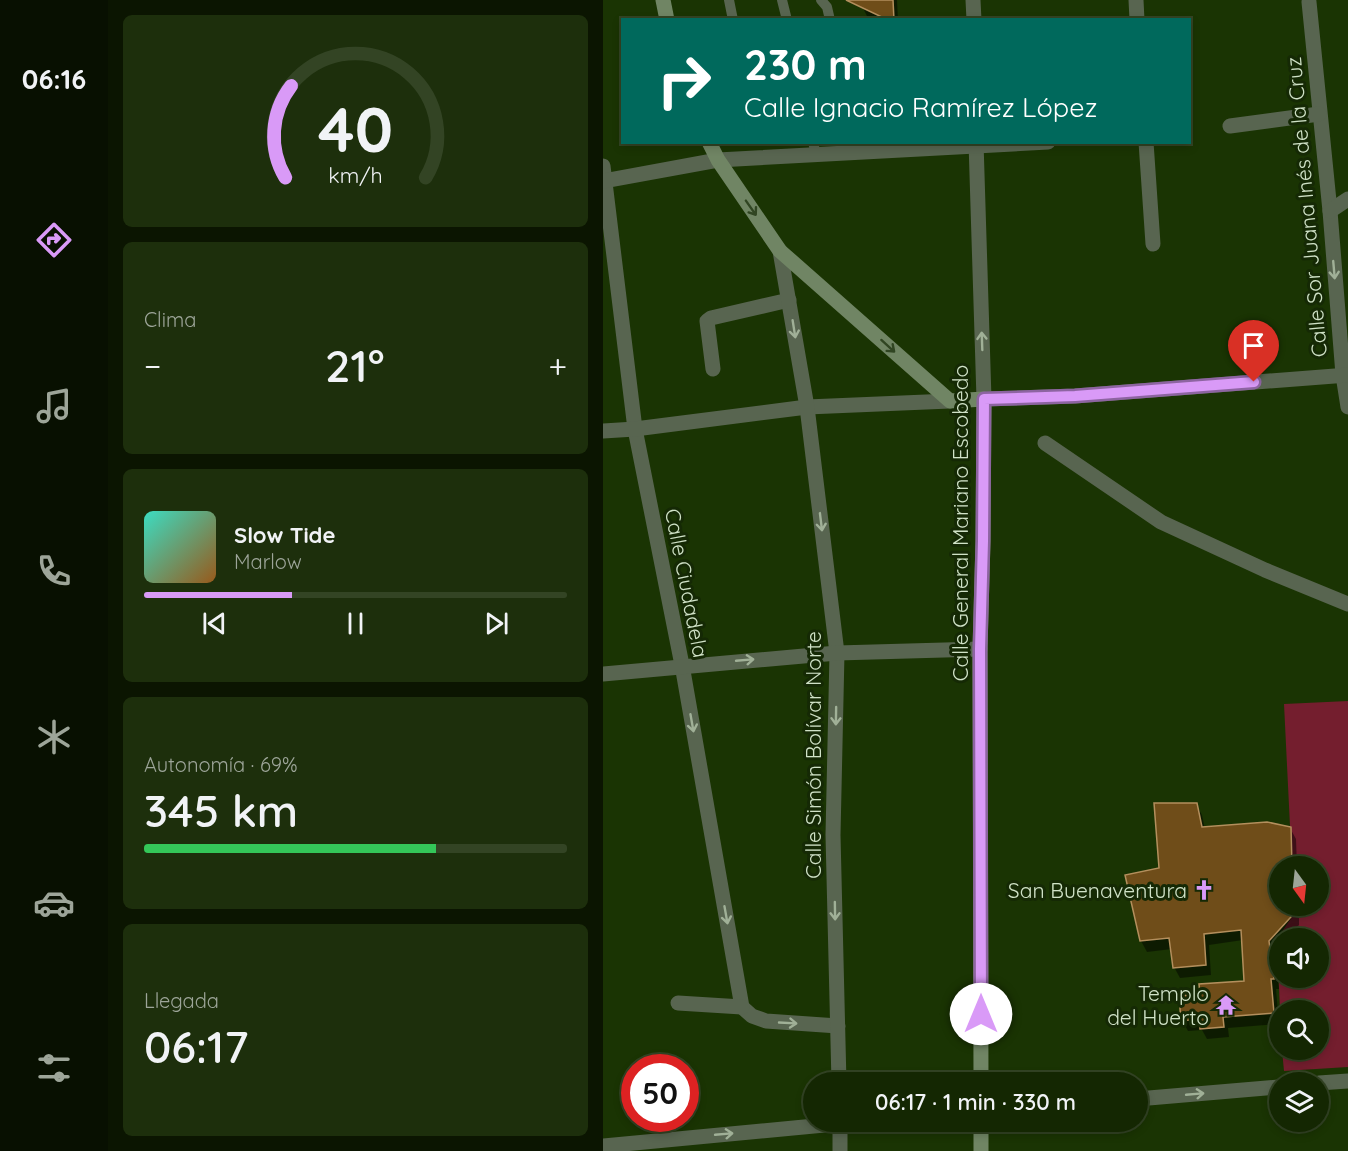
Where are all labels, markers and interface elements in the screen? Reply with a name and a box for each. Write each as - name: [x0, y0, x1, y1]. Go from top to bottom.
- text: 230 m: [744, 38, 867, 91]
- icon: right: [645, 42, 723, 120]
- street label: Calle Sor Juana Inés de la Cruz: [1280, 56, 1332, 358]
- text: 06:16: [22, 62, 86, 96]
- text: 40: [318, 90, 393, 168]
- text: Calle Ignacio Ramírez López: [744, 90, 1097, 124]
- text: km/h: [328, 162, 383, 188]
- one-way arrow: [745, 200, 757, 216]
- icon: directions: [33, 219, 75, 261]
- one-way arrow: [1329, 259, 1340, 279]
- text: Clima: [144, 307, 196, 332]
- one-way arrow: [788, 319, 799, 338]
- pin: [1228, 320, 1279, 382]
- icon: arrive: [1237, 329, 1270, 362]
- one-way arrow: [976, 331, 988, 351]
- text: 21°: [325, 337, 384, 393]
- one-way arrow: [880, 339, 895, 353]
- text: −: [144, 345, 161, 386]
- text: +: [548, 345, 567, 386]
- street label: Calle General Mariano Escobedo: [947, 365, 973, 681]
- icon: music: [33, 385, 75, 427]
- street label: Calle Ciudadela: [660, 506, 714, 660]
- one-way arrow: [816, 512, 827, 532]
- text: Slow Tide: [234, 521, 335, 549]
- text: Marlow: [234, 549, 302, 574]
- icon: phone: [33, 550, 75, 592]
- icon: previous: [198, 607, 231, 640]
- icon: pause: [339, 607, 372, 640]
- icon: next: [480, 607, 513, 640]
- street label: Calle Simón Bolívar Norte: [800, 631, 826, 879]
- one-way arrow: [734, 654, 754, 665]
- one-way arrow: [830, 706, 842, 726]
- one-way arrow: [687, 713, 698, 732]
- icon: climate: [33, 716, 75, 758]
- text: Autonomía · 69%: [144, 752, 297, 777]
- text: 345 km: [144, 782, 298, 838]
- north arrow: [1269, 856, 1329, 916]
- map controls: [1269, 856, 1329, 1132]
- place label: San Buenaventura: [1008, 877, 1187, 903]
- church icon: San Buenaventura: [1192, 878, 1216, 902]
- icon: car: [33, 882, 75, 924]
- one-way arrow: [830, 901, 841, 921]
- one-way arrow: [721, 905, 732, 925]
- button: sound: [1269, 928, 1329, 988]
- place label: Templo del Huerto: [1107, 980, 1209, 1030]
- position arrow: [949, 982, 1013, 1046]
- text: Llegada: [144, 988, 219, 1013]
- temple icon: Templo del Huerto: [1214, 993, 1238, 1017]
- button: search: [1269, 1000, 1329, 1060]
- one-way arrow: [777, 1017, 797, 1028]
- text: 06:17: [144, 1018, 248, 1074]
- icon: filters: [33, 1047, 75, 1089]
- speed limit sign: 50: [621, 1054, 699, 1132]
- button: layers: [1269, 1072, 1329, 1132]
- text: 06:17 · 1 min · 330 m: [875, 1088, 1076, 1116]
- one-way arrow: [1185, 1088, 1205, 1099]
- one-way arrow: [713, 1128, 733, 1139]

